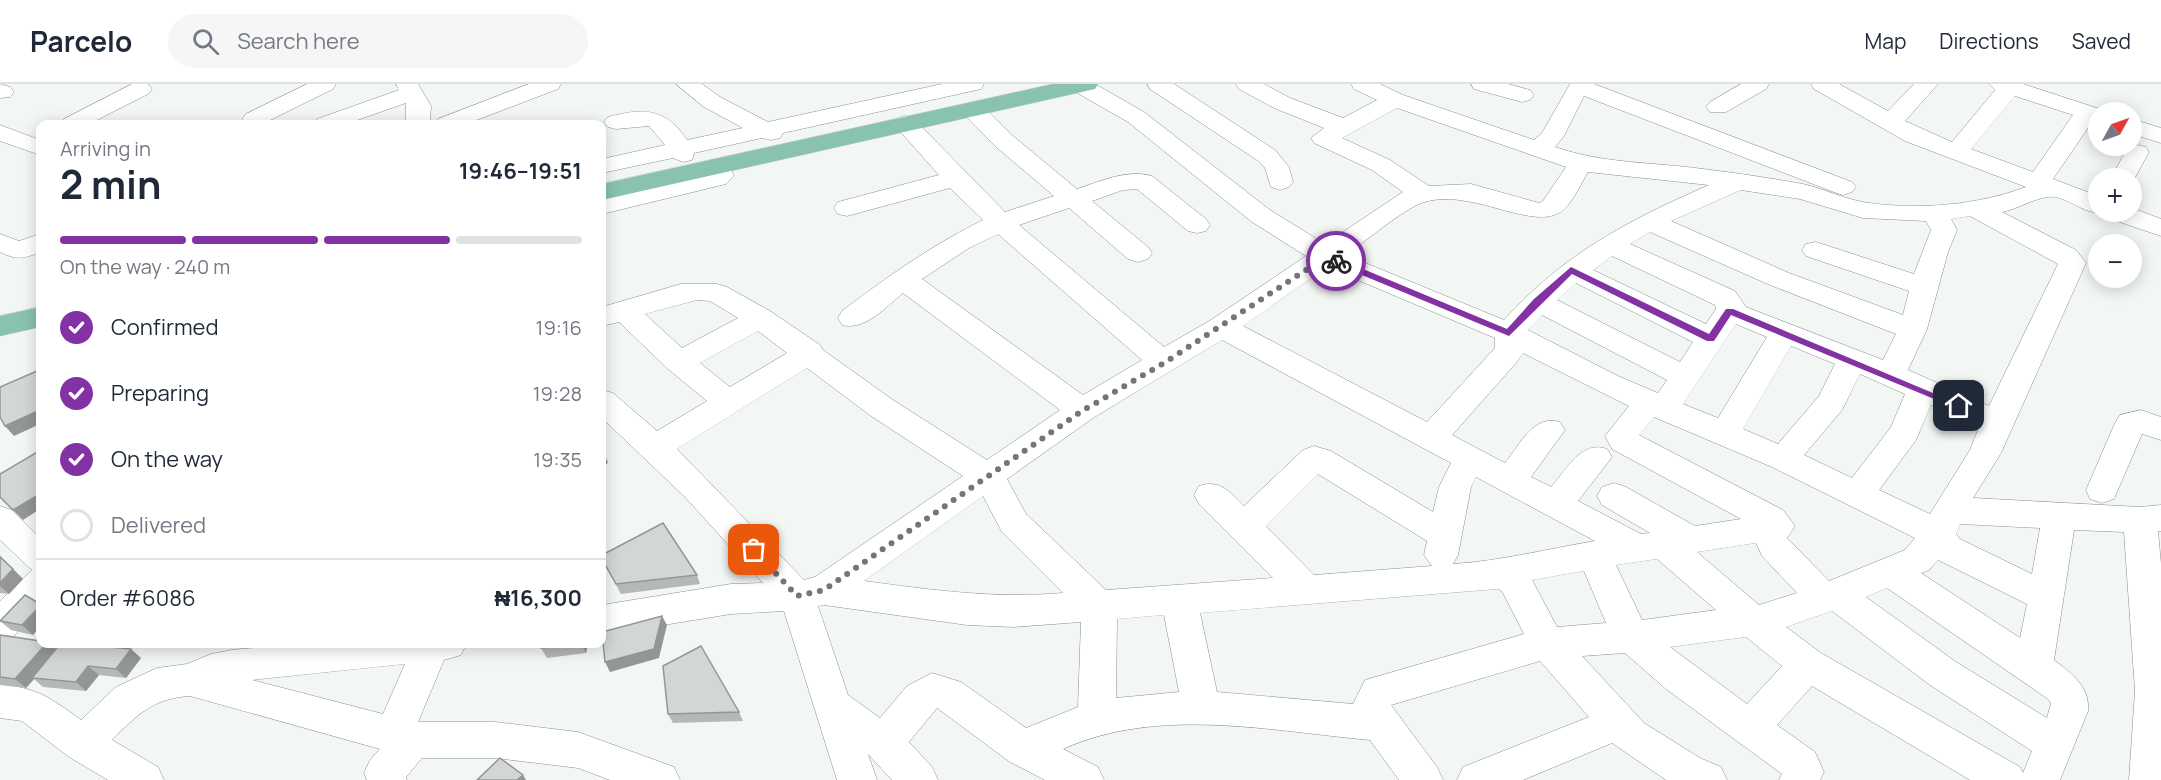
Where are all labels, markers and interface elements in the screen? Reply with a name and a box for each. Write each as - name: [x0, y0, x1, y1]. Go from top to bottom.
- search box: [168, 14, 588, 68]
- text: Parcelo: [30, 22, 132, 60]
- icon: search: [189, 25, 222, 58]
- text: Search here: [237, 26, 360, 56]
- text: Map: [1865, 27, 1906, 55]
- text: Directions: [1939, 27, 2039, 55]
- text: Saved: [2072, 27, 2131, 55]
- north arrow: [2088, 102, 2142, 156]
- map controls: [2088, 102, 2142, 288]
- text: Arriving in: [60, 135, 151, 162]
- text: 19:46–19:51: [459, 156, 582, 186]
- text: 2 min: [60, 157, 161, 211]
- button: +: [2088, 168, 2142, 222]
- courier: [1306, 231, 1366, 291]
- button: −: [2088, 234, 2142, 288]
- icon: bike: [1320, 245, 1353, 278]
- text: On the way · 240 m: [60, 253, 230, 280]
- icon: check: [60, 311, 93, 344]
- text: Confirmed: [111, 312, 219, 342]
- text: 19:16: [536, 314, 582, 341]
- icon: check: [60, 377, 93, 410]
- text: Preparing: [111, 378, 209, 408]
- text: 19:28: [533, 380, 582, 407]
- pin: [1933, 380, 1984, 431]
- icon: home: [1942, 389, 1975, 422]
- icon: check: [60, 443, 93, 476]
- text: On the way: [111, 444, 223, 474]
- text: 19:35: [533, 446, 582, 473]
- text: Delivered: [111, 510, 206, 540]
- pin: [728, 524, 779, 575]
- icon: bag: [737, 533, 770, 566]
- text: Order #6086: [60, 583, 196, 613]
- text: ₦16,300: [494, 583, 582, 613]

